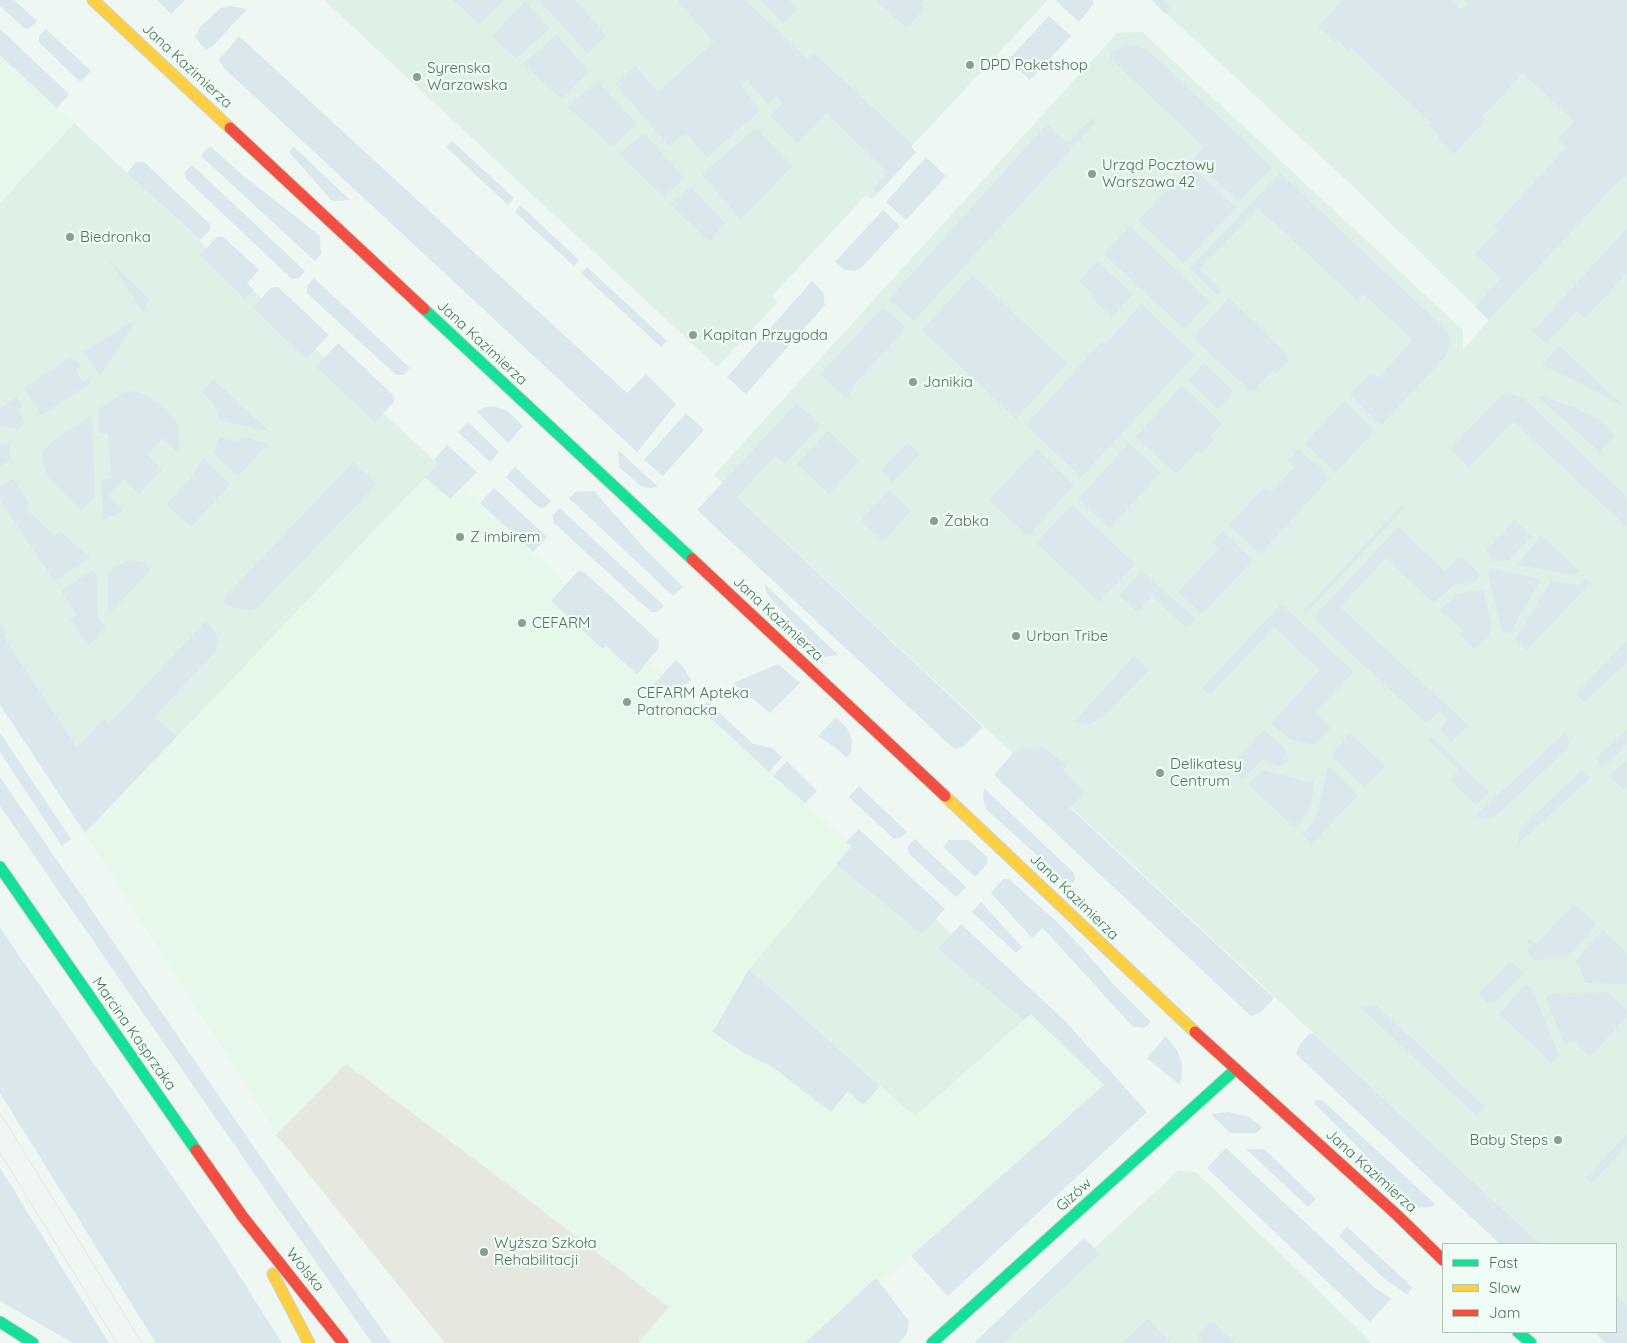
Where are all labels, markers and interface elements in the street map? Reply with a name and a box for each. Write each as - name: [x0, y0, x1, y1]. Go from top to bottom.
- street label: Jana Kazimierza: [138, 20, 236, 112]
- place label: DPD Paketshop: [980, 56, 1088, 74]
- place label: Syrenska Warzawska: [427, 59, 508, 94]
- marker: DPD Paketshop: [964, 59, 976, 71]
- marker: Syrenska Warzawska: [411, 71, 423, 83]
- place label: Urząd Pocztowy Warszawa 42: [1102, 156, 1215, 191]
- marker: Urząd Pocztowy Warszawa 42: [1086, 168, 1098, 180]
- place label: Biedronka: [80, 228, 151, 246]
- marker: Biedronka: [64, 231, 76, 243]
- street label: Jana Kazimierza: [433, 297, 531, 389]
- place label: Kapitan Przygoda: [703, 326, 828, 344]
- marker: Kapitan Przygoda: [687, 329, 699, 341]
- place label: Janikia: [923, 373, 973, 391]
- marker: Janikia: [907, 376, 919, 388]
- place label: Żabka: [944, 512, 989, 530]
- marker: Żabka: [928, 515, 940, 527]
- place label: Z imbirem: [470, 528, 541, 546]
- marker: Z imbirem: [454, 531, 466, 543]
- street label: Jana Kazimierza: [729, 573, 827, 665]
- place label: CEFARM: [532, 614, 590, 632]
- marker: CEFARM: [516, 617, 528, 629]
- place label: Urban Tribe: [1026, 627, 1108, 645]
- marker: Urban Tribe: [1010, 630, 1022, 642]
- place label: CEFARM Apteka Patronacka: [637, 684, 749, 719]
- marker: CEFARM Apteka Patronacka: [621, 696, 633, 708]
- place label: Delikatesy Centrum: [1170, 755, 1242, 790]
- marker: Delikatesy Centrum: [1154, 767, 1166, 779]
- street label: Jana Kazimierza: [1026, 850, 1122, 944]
- street label: Marcina Kasprzaka: [88, 974, 180, 1094]
- street label: Jana Kazimierza: [1322, 1125, 1420, 1217]
- place label: Baby Steps: [1469, 1131, 1548, 1149]
- marker: Baby Steps: [1552, 1134, 1564, 1146]
- street label: Gizów: [1053, 1175, 1095, 1215]
- place label: Wyższa Szkoła Rehabilitacji: [494, 1234, 597, 1269]
- legend: [1442, 1243, 1617, 1333]
- street label: Wolska: [282, 1245, 328, 1295]
- marker: Wyższa Szkoła Rehabilitacji: [478, 1246, 490, 1258]
- text: Fast: [1489, 1253, 1518, 1272]
- text: Slow: [1489, 1278, 1521, 1297]
- text: Jam: [1489, 1303, 1520, 1322]

